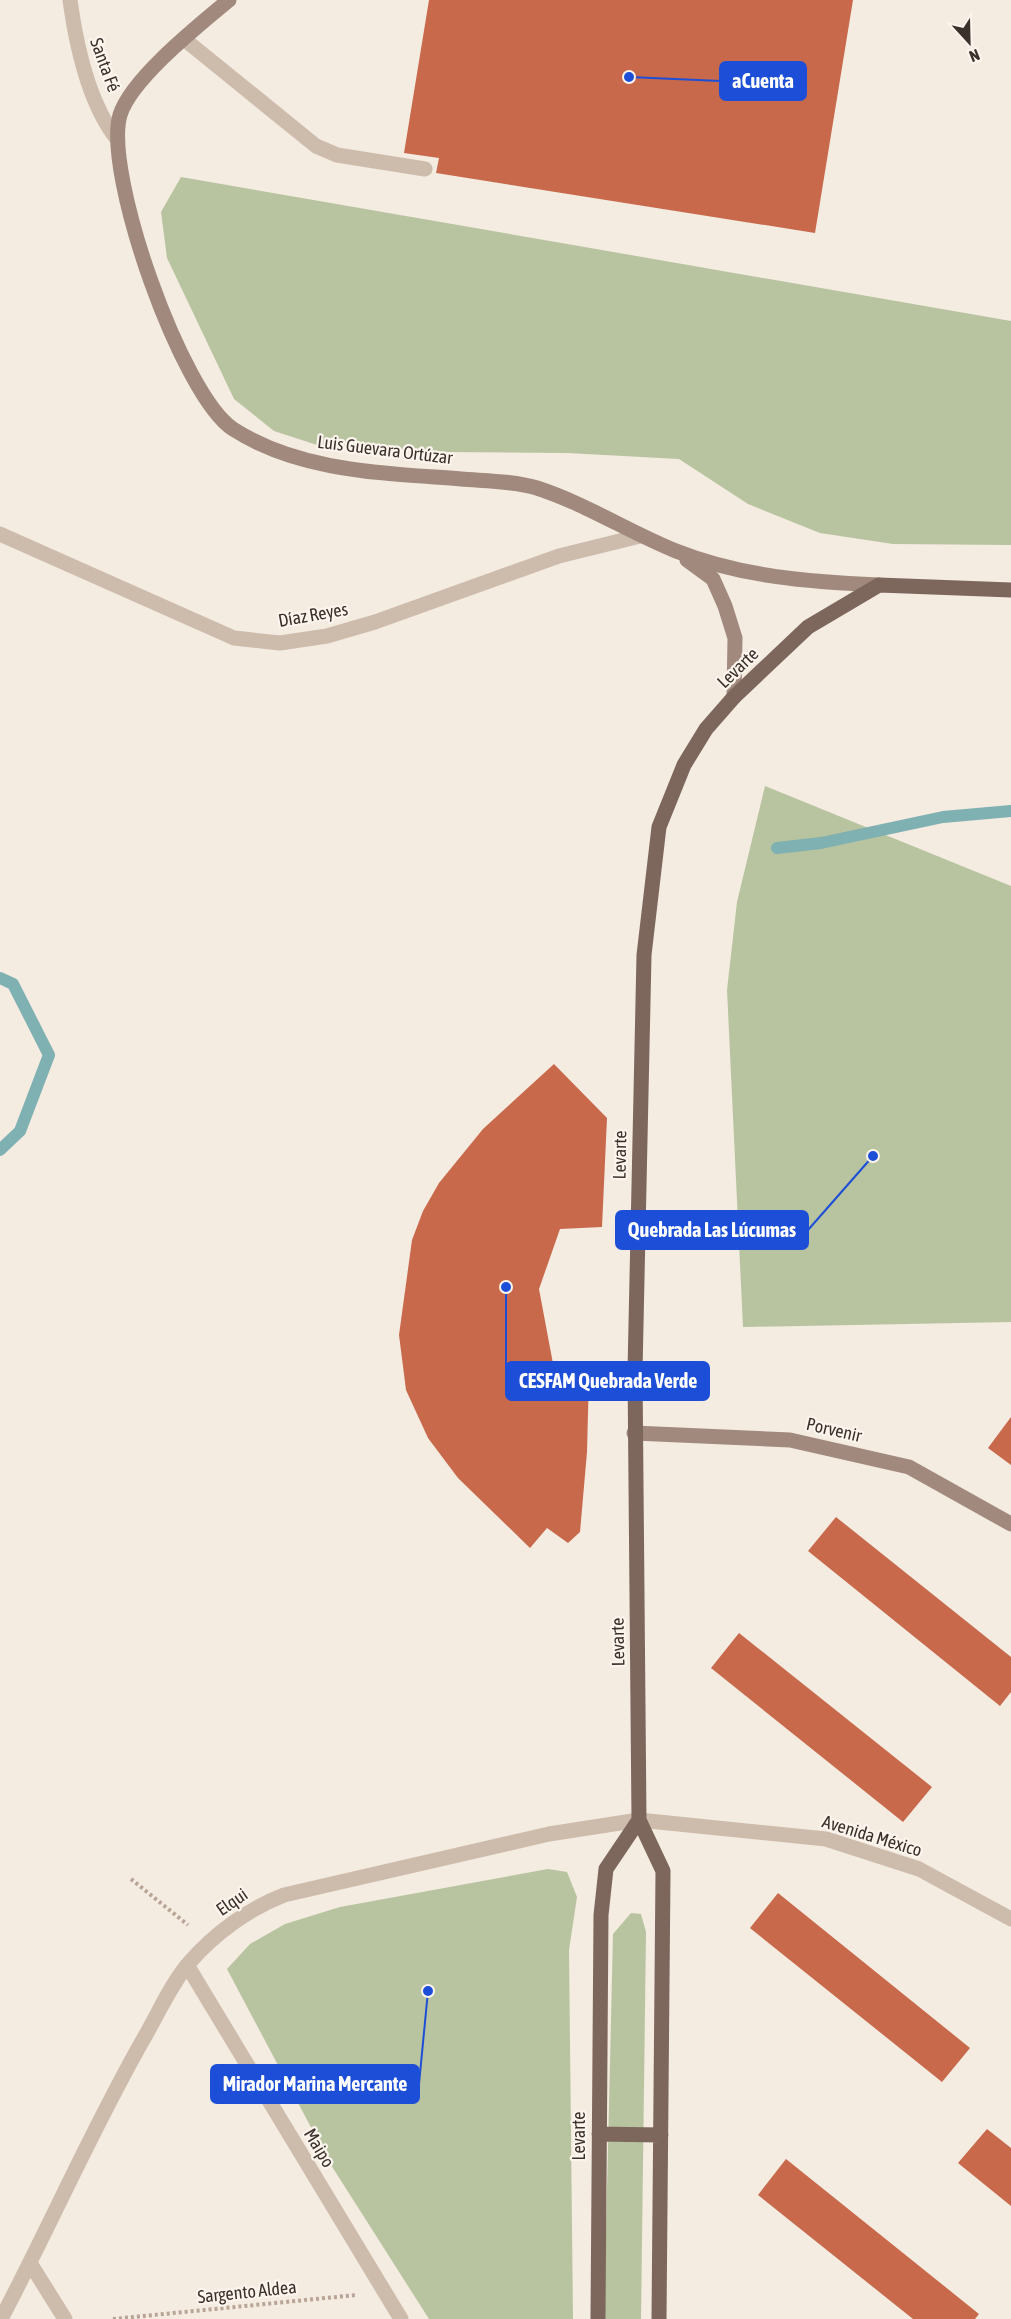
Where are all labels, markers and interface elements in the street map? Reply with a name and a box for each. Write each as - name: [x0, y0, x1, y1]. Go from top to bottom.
- north arrow: [939, 12, 999, 72]
- street label: Santa Fé: [86, 35, 125, 95]
- text: N: [967, 46, 982, 66]
- callout: aCuenta: [720, 62, 806, 100]
- text: aCuenta: [732, 69, 794, 92]
- street label: Luis Guevara Ortúzar: [316, 431, 454, 468]
- street label: Díaz Reyes: [276, 598, 349, 631]
- street label: Levarte: [713, 643, 763, 692]
- street label: Levarte: [609, 1130, 630, 1180]
- callout: Quebrada Las Lúcumas: [616, 1211, 808, 1249]
- text: Quebrada Las Lúcumas: [628, 1218, 796, 1241]
- callout: CESFAM Quebrada Verde: [506, 1362, 709, 1400]
- text: CESFAM Quebrada Verde: [519, 1369, 697, 1392]
- street label: Porvenir: [804, 1413, 864, 1446]
- street label: Levarte: [607, 1617, 628, 1667]
- street label: Avenida México: [820, 1810, 924, 1861]
- street label: Elqui: [212, 1883, 252, 1920]
- callout: Mirador Marina Mercante: [211, 2065, 419, 2103]
- text: Mirador Marina Mercante: [223, 2072, 407, 2095]
- street label: Levarte: [568, 2112, 589, 2160]
- street label: Maipo: [300, 2125, 339, 2171]
- street label: Sargento Aldea: [196, 2276, 297, 2307]

